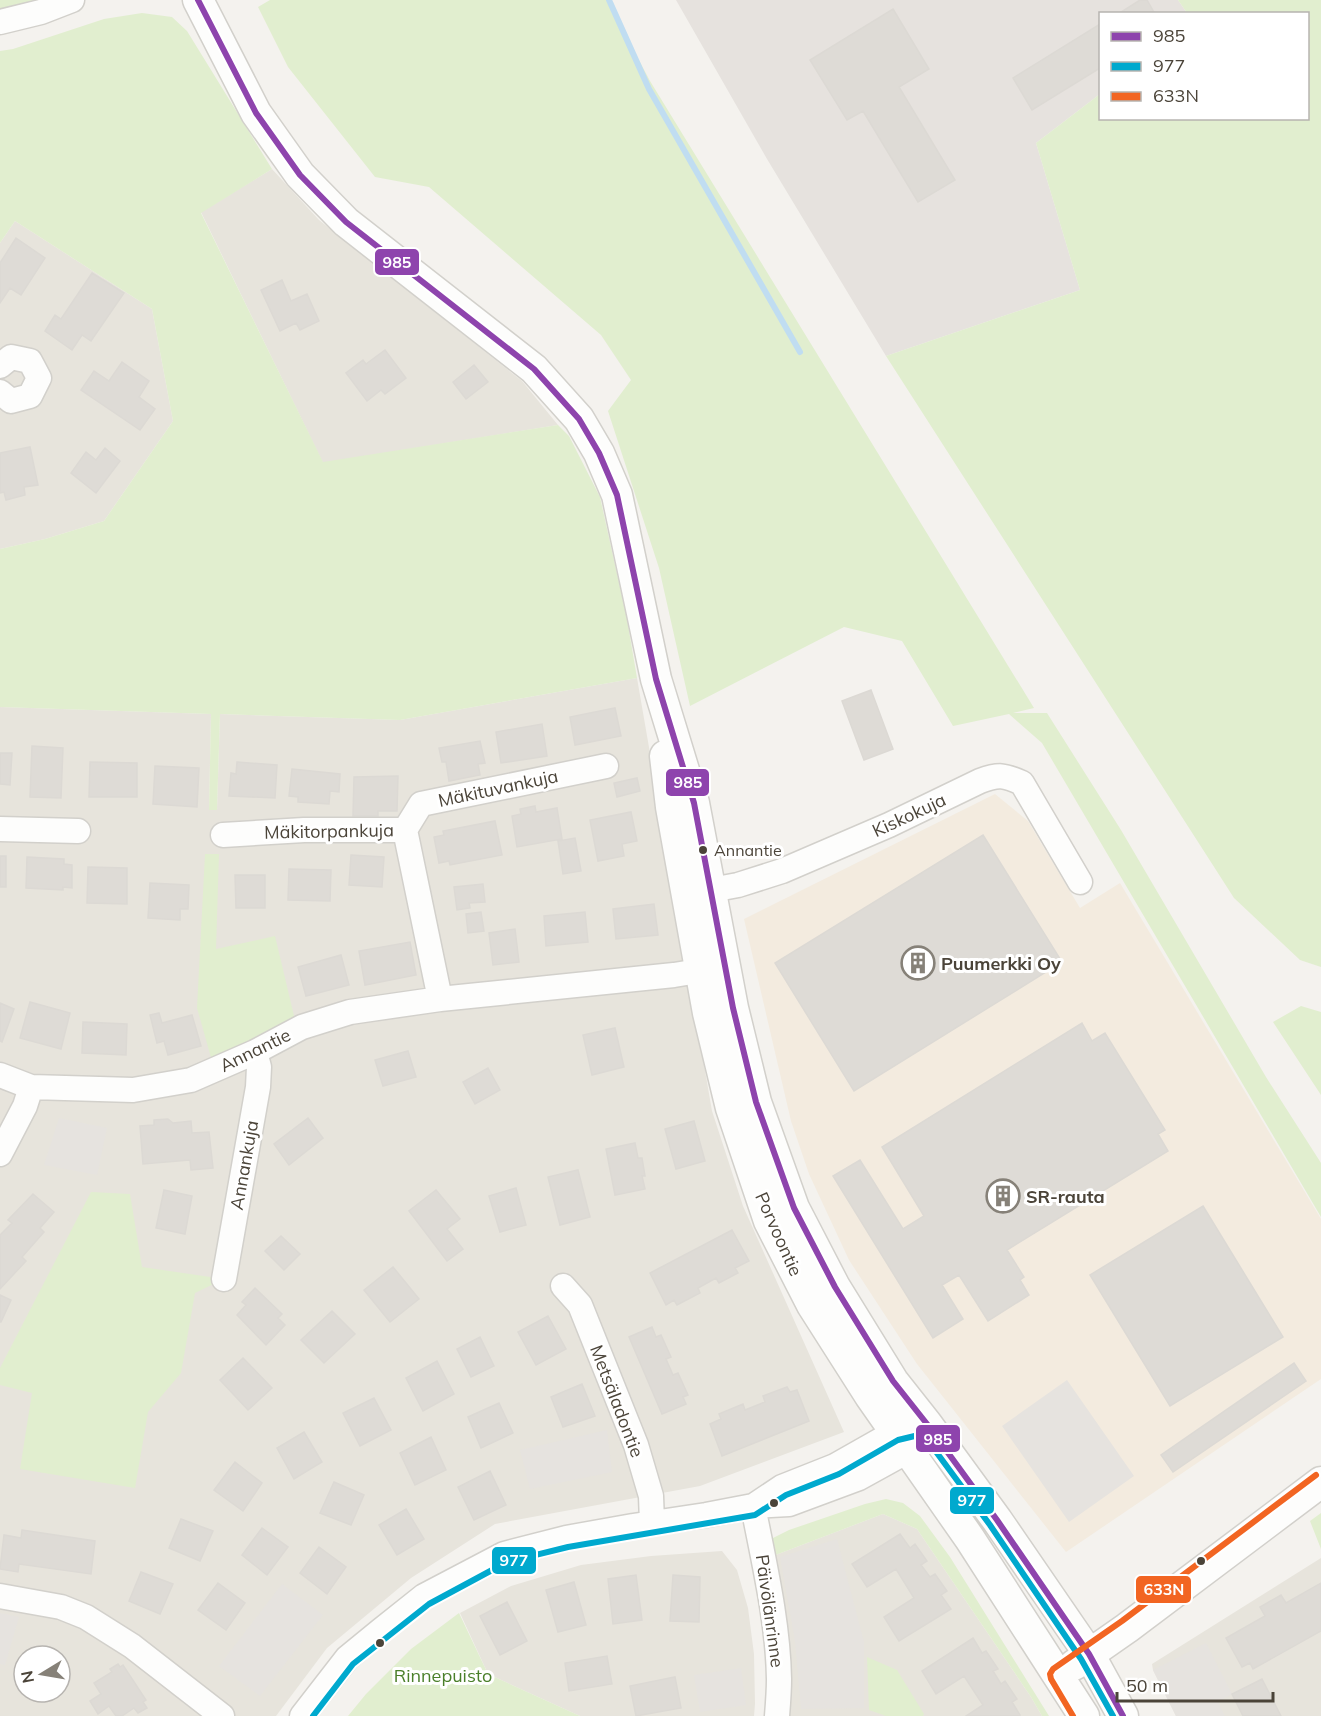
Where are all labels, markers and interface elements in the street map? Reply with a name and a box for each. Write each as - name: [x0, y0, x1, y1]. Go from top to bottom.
- legend: [1099, 12, 1309, 120]
- text: 985: [1153, 24, 1186, 47]
- text: 977: [1153, 54, 1185, 77]
- text: 633N: [1153, 84, 1199, 107]
- line badge: 985: [374, 248, 420, 276]
- text: 985: [383, 252, 412, 272]
- street label: Mäkituvankuja: [436, 764, 560, 812]
- line badge: 985: [665, 768, 710, 797]
- text: 985: [674, 772, 703, 792]
- street label: Kiskokuja: [868, 788, 950, 842]
- street label: Mäkitorpankuja: [264, 818, 394, 844]
- place label: Annantie: [714, 840, 782, 860]
- marker: Annantie: [697, 844, 709, 856]
- building icon: Puumerkki Oy: [900, 945, 936, 981]
- place label: Puumerkki Oy: [941, 952, 1061, 975]
- street label: Annantie: [216, 1023, 294, 1077]
- street label: Annankuja: [225, 1118, 263, 1212]
- building icon: SR-rauta: [985, 1178, 1021, 1214]
- place label: SR-rauta: [1026, 1185, 1105, 1208]
- street label: Porvoontie: [750, 1188, 808, 1280]
- street label: Metsäladontie: [585, 1342, 649, 1460]
- line badge: 985: [915, 1424, 961, 1453]
- text: 985: [924, 1429, 953, 1449]
- line badge: 977: [949, 1486, 995, 1515]
- text: 977: [958, 1490, 986, 1510]
- unlabelled marker: [768, 1497, 780, 1509]
- line badge: 977: [491, 1546, 537, 1575]
- text: 977: [500, 1550, 528, 1570]
- street label: Päivölänrinne: [751, 1553, 789, 1669]
- unlabelled marker: [1195, 1555, 1207, 1567]
- line badge: 633N: [1135, 1575, 1192, 1604]
- text: 633N: [1144, 1579, 1184, 1599]
- unlabelled marker: [374, 1637, 386, 1649]
- north arrow: [12, 1644, 72, 1704]
- park label: Rinnepuisto: [394, 1664, 492, 1687]
- scale bar: [1117, 1665, 1273, 1703]
- text: N: [16, 1669, 38, 1685]
- text: 50 m: [1126, 1674, 1168, 1697]

